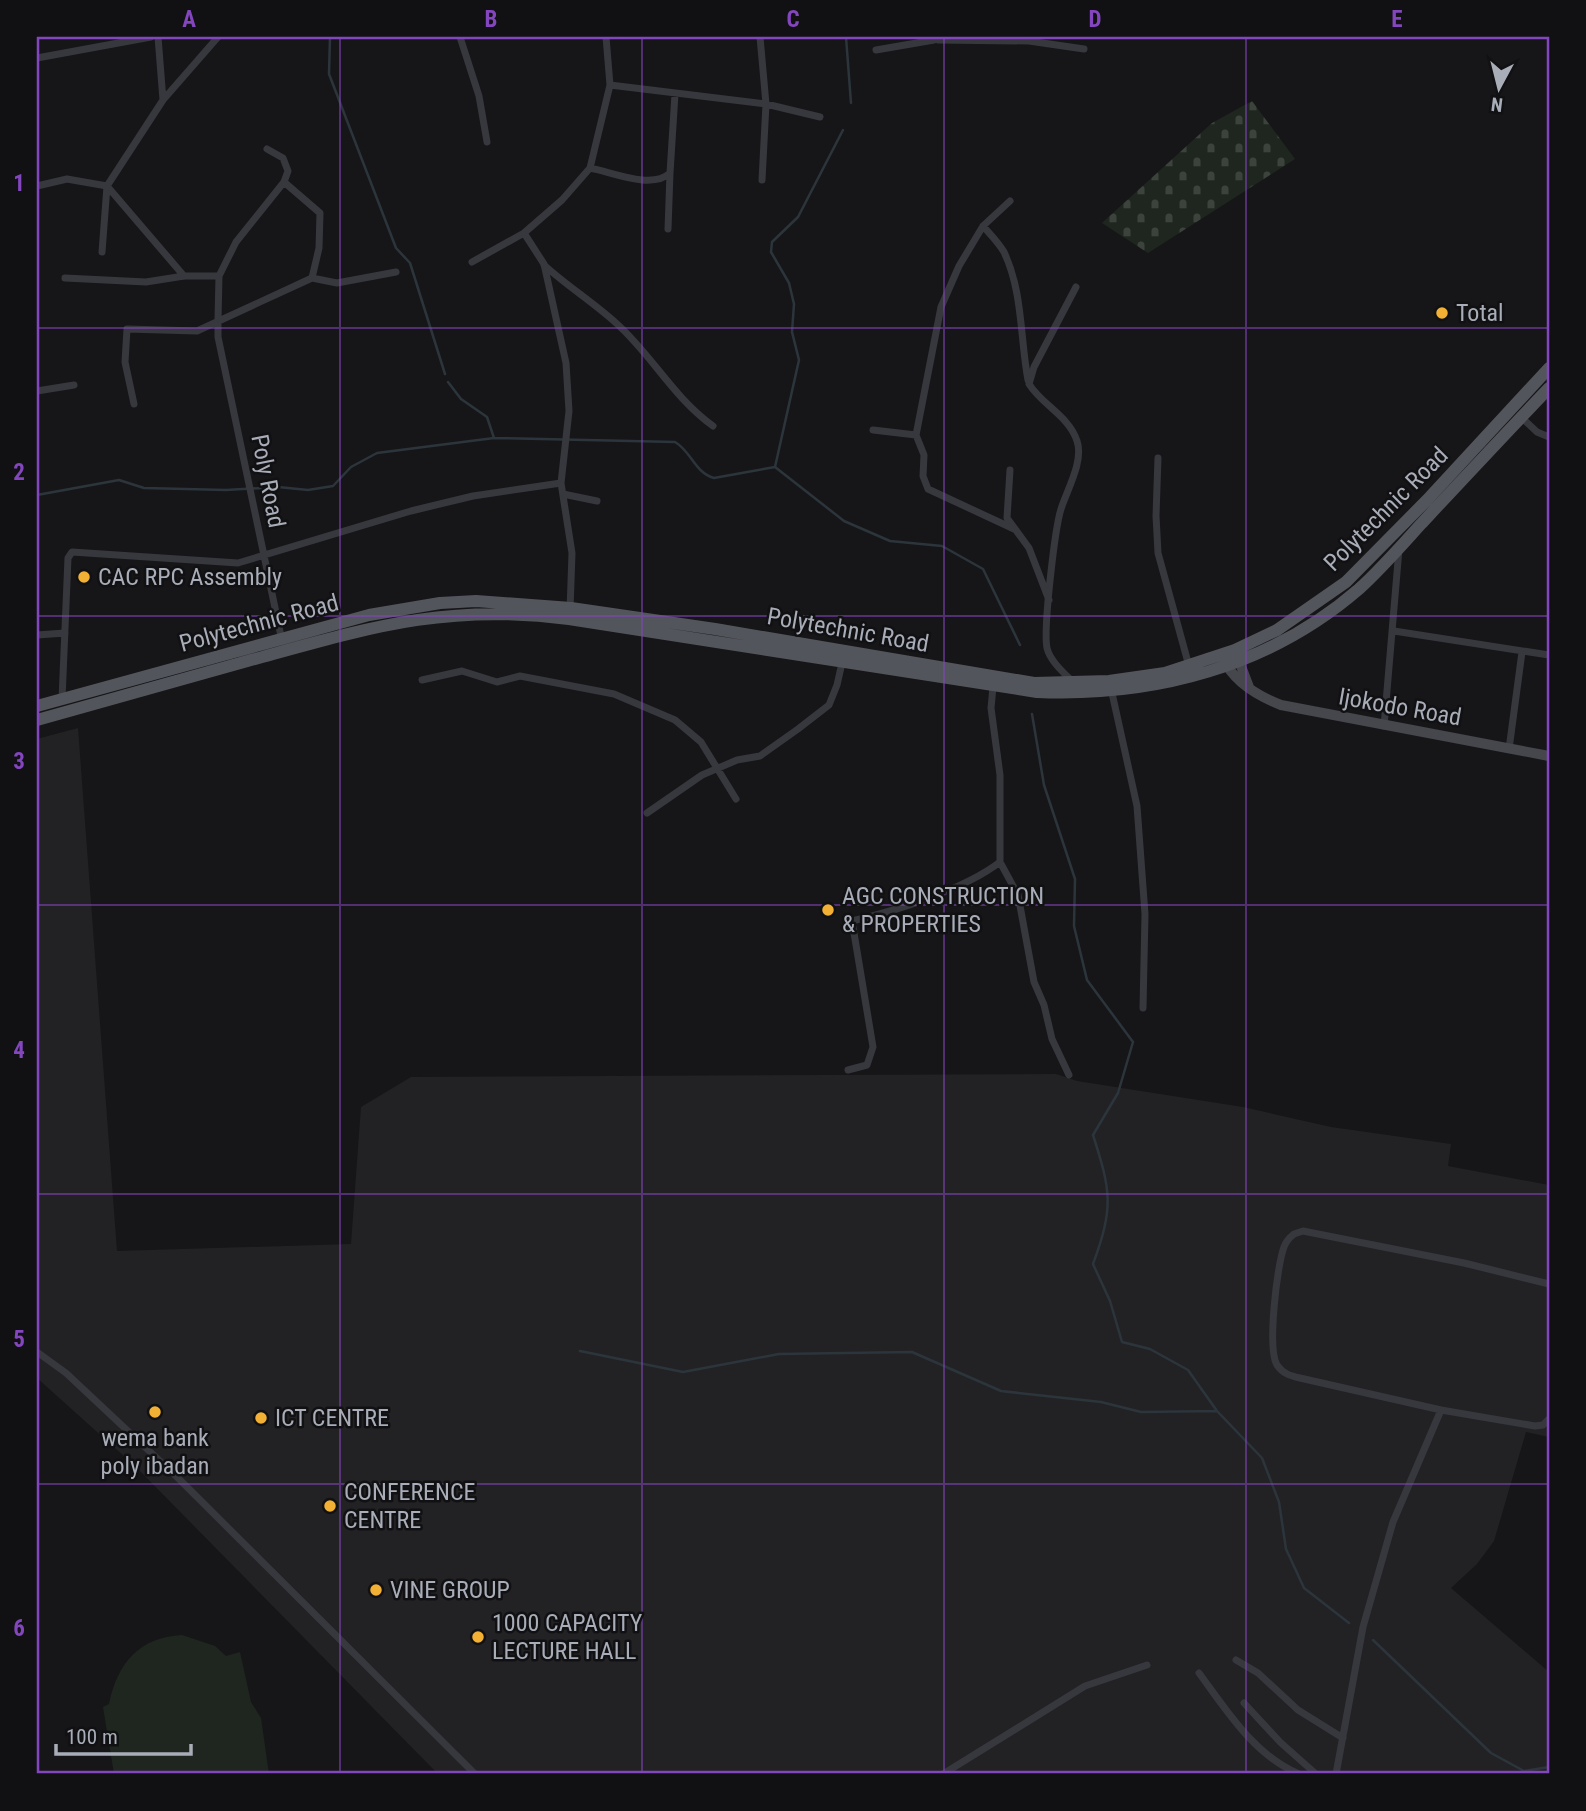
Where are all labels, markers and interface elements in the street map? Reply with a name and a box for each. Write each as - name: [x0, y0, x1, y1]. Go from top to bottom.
- text: A: [182, 6, 196, 33]
- text: B: [485, 6, 497, 33]
- text: C: [786, 6, 800, 33]
- text: D: [1089, 6, 1102, 33]
- text: E: [1391, 6, 1403, 33]
- north arrow: [1464, 52, 1534, 122]
- text: N: [1490, 92, 1504, 117]
- text: 1: [13, 170, 25, 197]
- place label: Total: [1456, 299, 1503, 327]
- marker: Total: [1434, 305, 1450, 321]
- street label: Poly Road: [245, 432, 291, 530]
- street label: Polytechnic Road: [1318, 441, 1454, 577]
- text: 2: [13, 459, 25, 486]
- place label: CAC RPC Assembly: [98, 563, 282, 591]
- marker: CAC RPC Assembly: [76, 569, 92, 585]
- street label: Polytechnic Road: [176, 588, 342, 658]
- street label: Polytechnic Road: [765, 602, 931, 658]
- street label: Ijokodo Road: [1337, 682, 1463, 732]
- text: 3: [13, 748, 25, 775]
- place label: AGC CONSTRUCTION & PROPERTIES: [842, 882, 1044, 938]
- marker: AGC CONSTRUCTION & PROPERTIES: [820, 902, 836, 918]
- text: 4: [13, 1037, 25, 1064]
- text: 5: [13, 1326, 25, 1353]
- marker: wema bank poly ibadan: [147, 1404, 163, 1420]
- place label: ICT CENTRE: [275, 1404, 389, 1432]
- marker: ICT CENTRE: [253, 1410, 269, 1426]
- place label: wema bank poly ibadan: [101, 1424, 209, 1480]
- place label: CONFERENCE CENTRE: [344, 1478, 476, 1534]
- marker: CONFERENCE CENTRE: [322, 1498, 338, 1514]
- place label: VINE GROUP: [390, 1576, 510, 1604]
- marker: VINE GROUP: [368, 1582, 384, 1598]
- place label: 1000 CAPACITY LECTURE HALL: [492, 1609, 643, 1665]
- text: 6: [13, 1615, 25, 1642]
- marker: 1000 CAPACITY LECTURE HALL: [470, 1629, 486, 1645]
- scale bar: [56, 1713, 191, 1757]
- text: 100 m: [66, 1725, 118, 1749]

